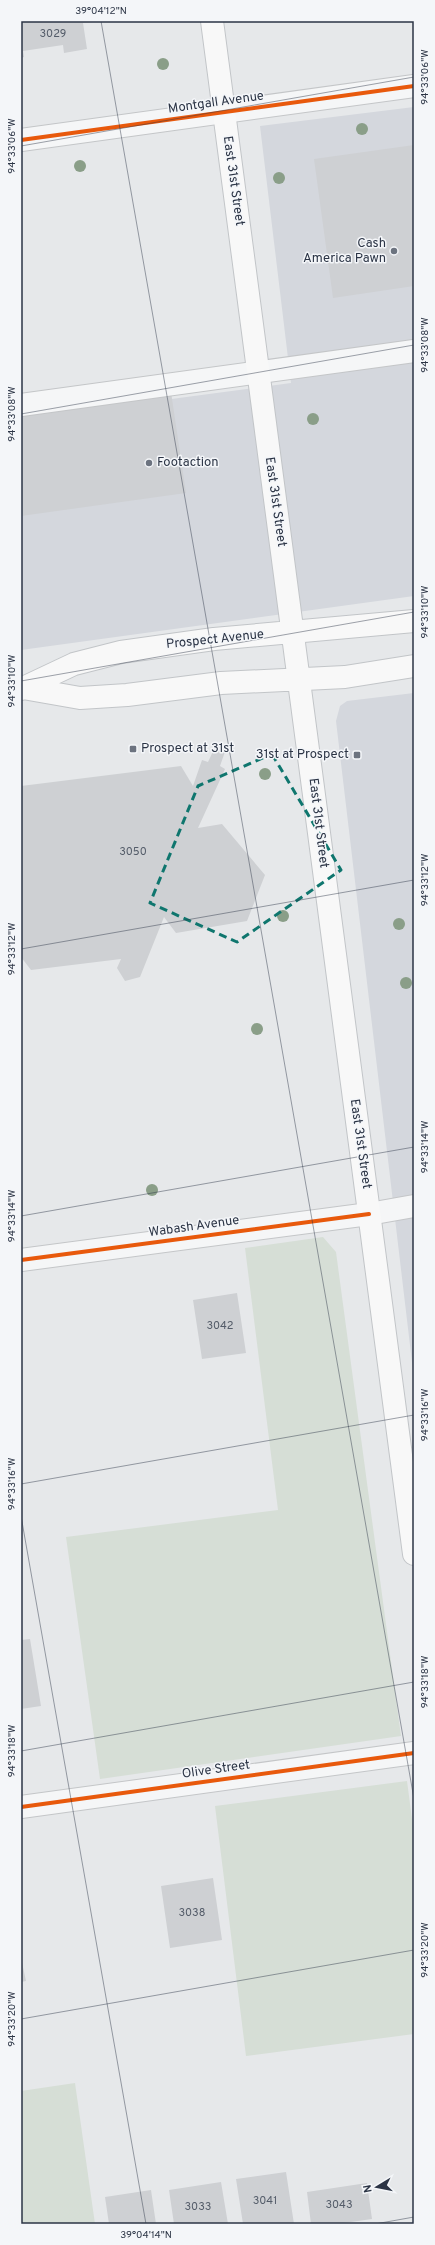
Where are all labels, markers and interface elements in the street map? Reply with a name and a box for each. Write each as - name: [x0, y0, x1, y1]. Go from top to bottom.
- text: 39°04'12"N: [75, 5, 127, 18]
- house number: 3029: [40, 27, 66, 41]
- text: 94°33'06"W: [419, 49, 432, 105]
- street label: Montgall Avenue: [167, 88, 265, 118]
- text: 94°33'06"W: [6, 118, 19, 174]
- street label: East 31st Street: [219, 135, 247, 227]
- place label: Cash America Pawn: [303, 236, 386, 267]
- marker: Cash America Pawn: [389, 246, 399, 256]
- text: 94°33'08"W: [419, 317, 432, 373]
- text: 94°33'08"W: [6, 386, 19, 442]
- place label: Footaction: [157, 455, 219, 471]
- street label: East 31st Street: [261, 456, 289, 548]
- marker: Footaction: [144, 458, 154, 468]
- text: 94°33'10"W: [419, 585, 432, 639]
- street label: Prospect Avenue: [165, 627, 265, 653]
- text: 94°33'10"W: [6, 654, 19, 708]
- place label: Prospect at 31st: [141, 741, 234, 757]
- marker: Prospect at 31st: [128, 744, 138, 754]
- place label: 31st at Prospect: [256, 747, 349, 763]
- marker: 31st at Prospect: [352, 750, 362, 760]
- street label: East 31st Street: [305, 777, 331, 869]
- house number: 3050: [119, 845, 147, 859]
- text: 94°33'12"W: [419, 854, 432, 906]
- text: 94°33'12"W: [6, 923, 19, 975]
- street label: East 31st Street: [346, 1098, 374, 1190]
- text: 94°33'14"W: [419, 1121, 432, 1173]
- text: 94°33'14"W: [6, 1190, 19, 1242]
- street label: Wabash Avenue: [148, 1213, 240, 1241]
- house number: 3042: [206, 1319, 234, 1333]
- text: 94°33'16"W: [419, 1389, 432, 1441]
- text: 94°33'16"W: [6, 1458, 19, 1510]
- text: 94°33'18"W: [419, 1656, 432, 1708]
- text: 94°33'18"W: [6, 1725, 19, 1777]
- street label: Olive Street: [181, 1757, 251, 1783]
- house number: 3038: [179, 1906, 205, 1920]
- text: 94°33'20"W: [419, 1922, 432, 1978]
- text: 94°33'20"W: [6, 1991, 19, 2047]
- north arrow: [357, 2167, 397, 2207]
- text: N: [361, 2183, 376, 2194]
- house number: 3041: [253, 2194, 277, 2208]
- house number: 3043: [325, 2198, 353, 2212]
- house number: 3033: [185, 2200, 211, 2214]
- text: 39°04'14"N: [120, 2229, 172, 2242]

